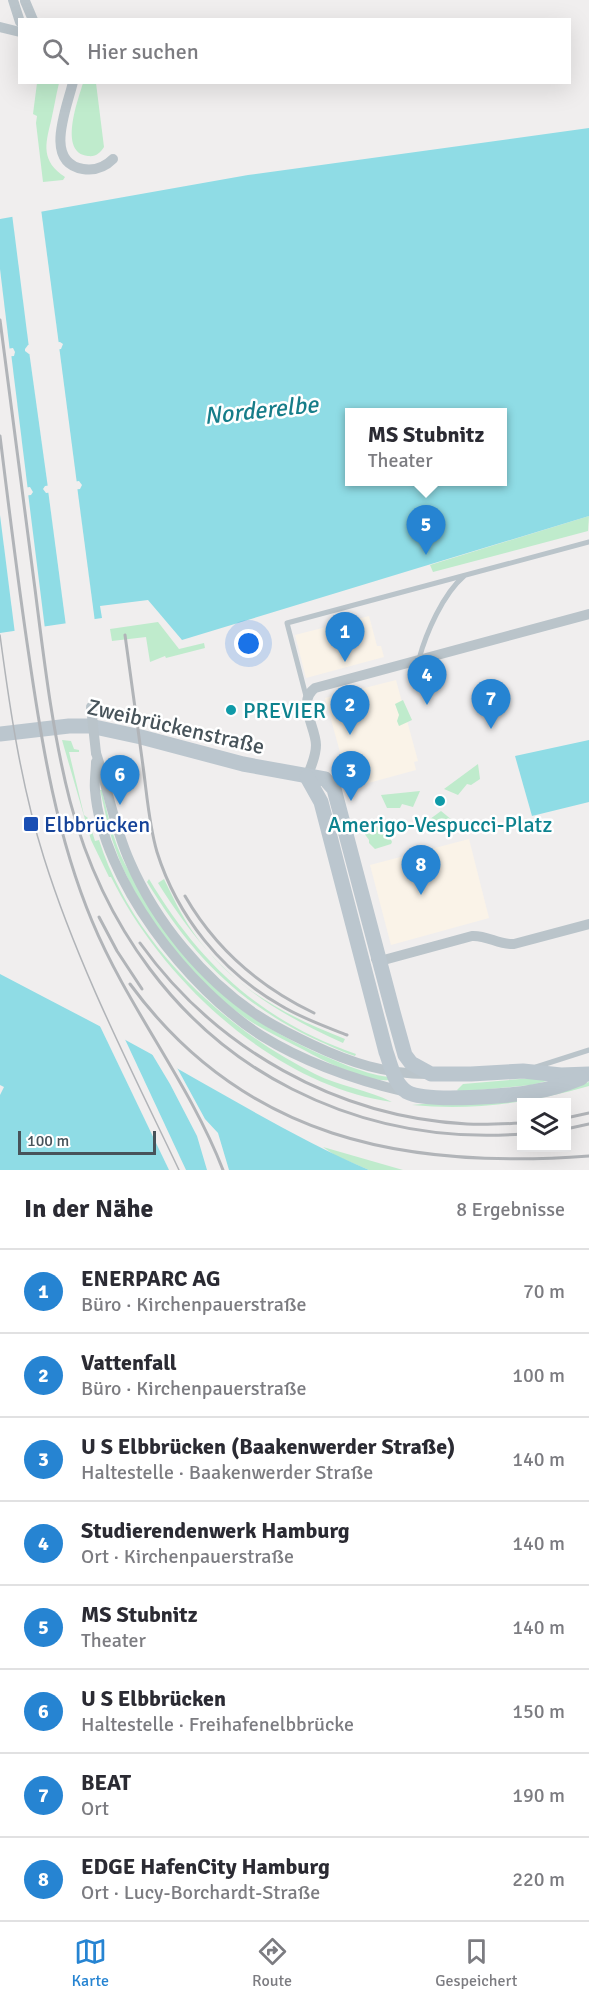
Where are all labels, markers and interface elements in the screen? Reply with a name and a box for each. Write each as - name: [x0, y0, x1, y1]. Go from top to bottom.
- search box: [18, 18, 571, 84]
- icon: search: [39, 35, 72, 68]
- text: Hier suchen: [87, 38, 199, 65]
- water label: Norderelbe: [203, 389, 320, 431]
- popup: [345, 408, 507, 486]
- text: MS Stubnitz: [368, 421, 484, 448]
- text: Theater: [368, 448, 433, 473]
- pin: 5: [406, 506, 446, 555]
- pin: 1: [326, 612, 364, 662]
- your location: [234, 629, 263, 658]
- pin: 4: [408, 656, 446, 705]
- pin: 7: [472, 680, 510, 729]
- pin: 2: [330, 686, 370, 735]
- street label: Zweibrückenstraße: [85, 693, 267, 760]
- place label: PREVIER: [243, 697, 326, 724]
- marker: PREVIER: [224, 703, 238, 717]
- pin: 3: [332, 752, 370, 801]
- pin: 6: [100, 756, 140, 805]
- marker: Amerigo-Vespucci-Platz: [433, 794, 447, 808]
- place label: Elbbrücken: [44, 811, 150, 838]
- place label: Amerigo-Vespucci-Platz: [328, 811, 552, 838]
- marker: Elbbrücken: [22, 815, 40, 833]
- pin: 8: [402, 846, 440, 895]
- map controls: [517, 1098, 571, 1152]
- button: layers: [517, 1098, 571, 1152]
- scale bar: [18, 1128, 156, 1156]
- text: 100 m: [27, 1131, 69, 1151]
- text: In der Nähe: [24, 1193, 154, 1225]
- text: 8 Ergebnisse: [456, 1197, 565, 1222]
- text: ENERPARC AG: [81, 1265, 220, 1292]
- text: 1: [38, 1279, 49, 1304]
- text: 70 m: [523, 1279, 565, 1304]
- text: Büro · Kirchenpauerstraße: [81, 1292, 307, 1317]
- text: Vattenfall: [81, 1349, 177, 1376]
- text: 2: [38, 1363, 49, 1388]
- text: 100 m: [512, 1363, 565, 1388]
- text: Büro · Kirchenpauerstraße: [81, 1376, 307, 1401]
- text: U S Elbbrücken (Baakenwerder Straße): [81, 1433, 455, 1460]
- text: 3: [38, 1447, 49, 1472]
- text: 140 m: [512, 1447, 565, 1472]
- text: Haltestelle · Baakenwerder Straße: [81, 1460, 373, 1485]
- text: Studierendenwerk Hamburg: [81, 1517, 350, 1544]
- text: 4: [38, 1531, 49, 1556]
- text: 140 m: [512, 1531, 565, 1556]
- text: Ort · Kirchenpauerstraße: [81, 1544, 294, 1569]
- text: MS Stubnitz: [81, 1601, 198, 1628]
- text: 5: [38, 1615, 49, 1640]
- text: 140 m: [512, 1615, 565, 1640]
- text: Theater: [81, 1628, 146, 1653]
- text: U S Elbbrücken: [81, 1685, 226, 1712]
- text: 6: [38, 1699, 49, 1724]
- text: 150 m: [512, 1699, 565, 1724]
- text: Haltestelle · Freihafenelbbrücke: [81, 1712, 354, 1737]
- text: BEAT: [81, 1769, 131, 1796]
- text: 7: [38, 1783, 49, 1808]
- text: 190 m: [512, 1783, 565, 1808]
- text: Ort: [81, 1796, 109, 1821]
- text: EDGE HafenCity Hamburg: [81, 1853, 330, 1880]
- text: 8: [38, 1867, 49, 1892]
- text: 220 m: [512, 1867, 565, 1892]
- text: Ort · Lucy-Borchardt-Straße: [81, 1880, 320, 1905]
- tab: Karte: [72, 1935, 109, 1991]
- tab: Route: [252, 1935, 292, 1991]
- tab: Gespeichert: [435, 1935, 517, 1991]

